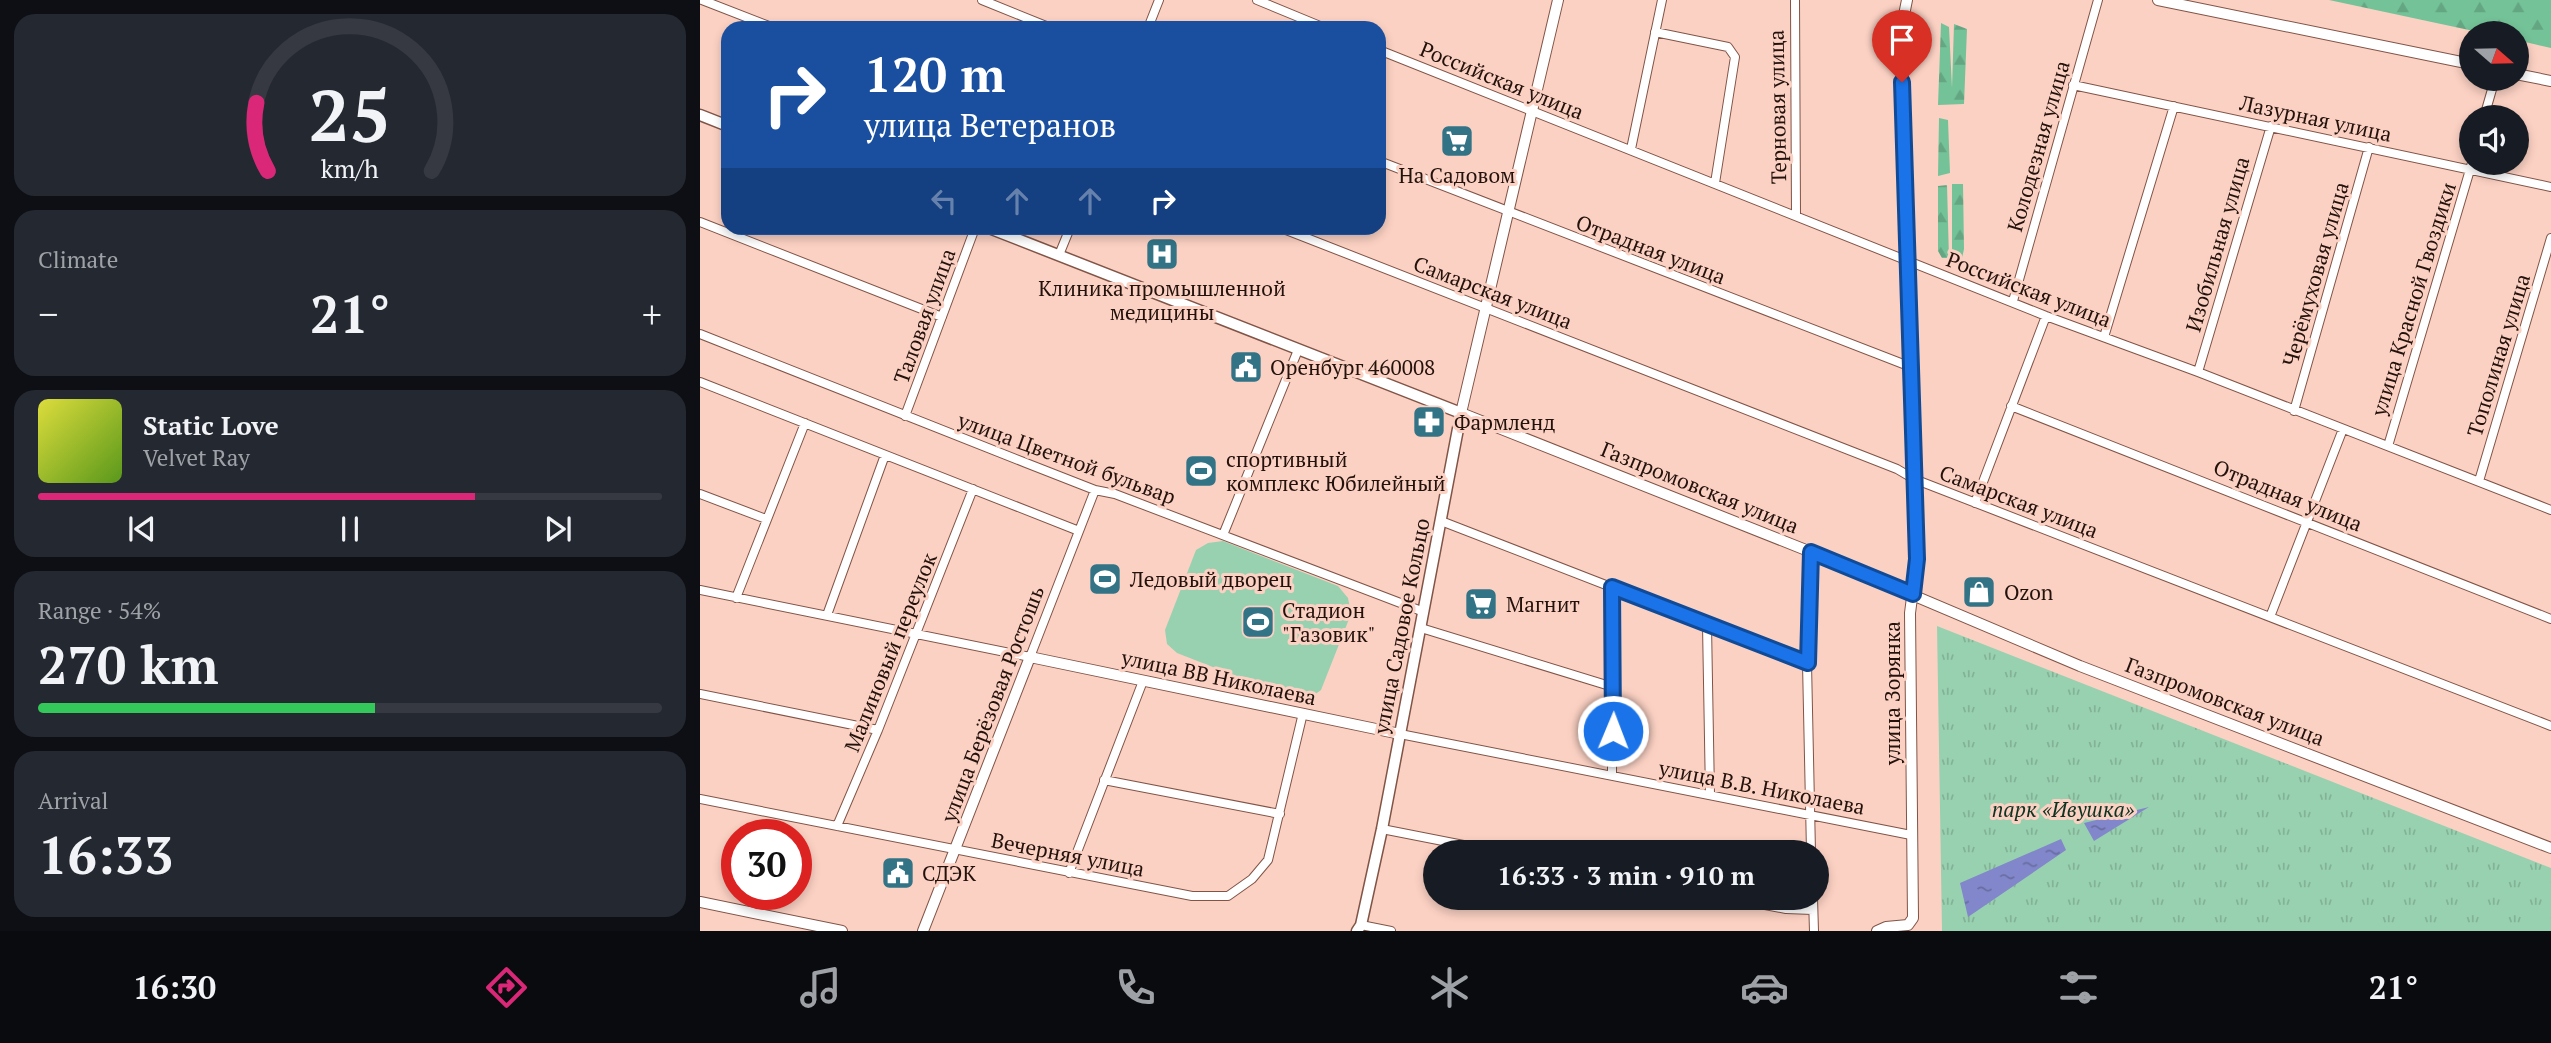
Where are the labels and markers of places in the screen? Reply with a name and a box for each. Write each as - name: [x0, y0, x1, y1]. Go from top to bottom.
- pin: [1872, 10, 1932, 82]
- supermarket icon: На Садовом: [1438, 122, 1476, 160]
- place label: На Садовом: [1399, 161, 1515, 189]
- hospital icon: Клиника промышленной медицины: [1143, 235, 1181, 273]
- place label: Клиника промышленной медицины: [1038, 274, 1286, 326]
- public building icon: Оренбург 460008: [1227, 348, 1265, 386]
- place label: Оренбург 460008: [1270, 353, 1435, 381]
- pharmacy icon: Фармленд: [1410, 403, 1448, 441]
- place label: Фармленд: [1454, 408, 1555, 436]
- place label: спортивный комплекс Юбилейный: [1226, 445, 1446, 497]
- sports icon: спортивный комплекс Юбилейный: [1182, 452, 1220, 490]
- sports icon: Ледовый дворец: [1086, 560, 1124, 598]
- place label: Ледовый дворец: [1129, 565, 1292, 593]
- shop icon: Ozon: [1960, 573, 1998, 611]
- place label: Ozon: [2004, 578, 2054, 606]
- supermarket icon: Магнит: [1462, 585, 1500, 623]
- place label: Магнит: [1506, 590, 1580, 618]
- place label: Стадион "Газовик": [1282, 596, 1376, 648]
- sports icon: Стадион "Газовик": [1239, 603, 1277, 641]
- public building icon: СДЭК: [879, 854, 917, 892]
- place label: СДЭК: [922, 859, 976, 887]

